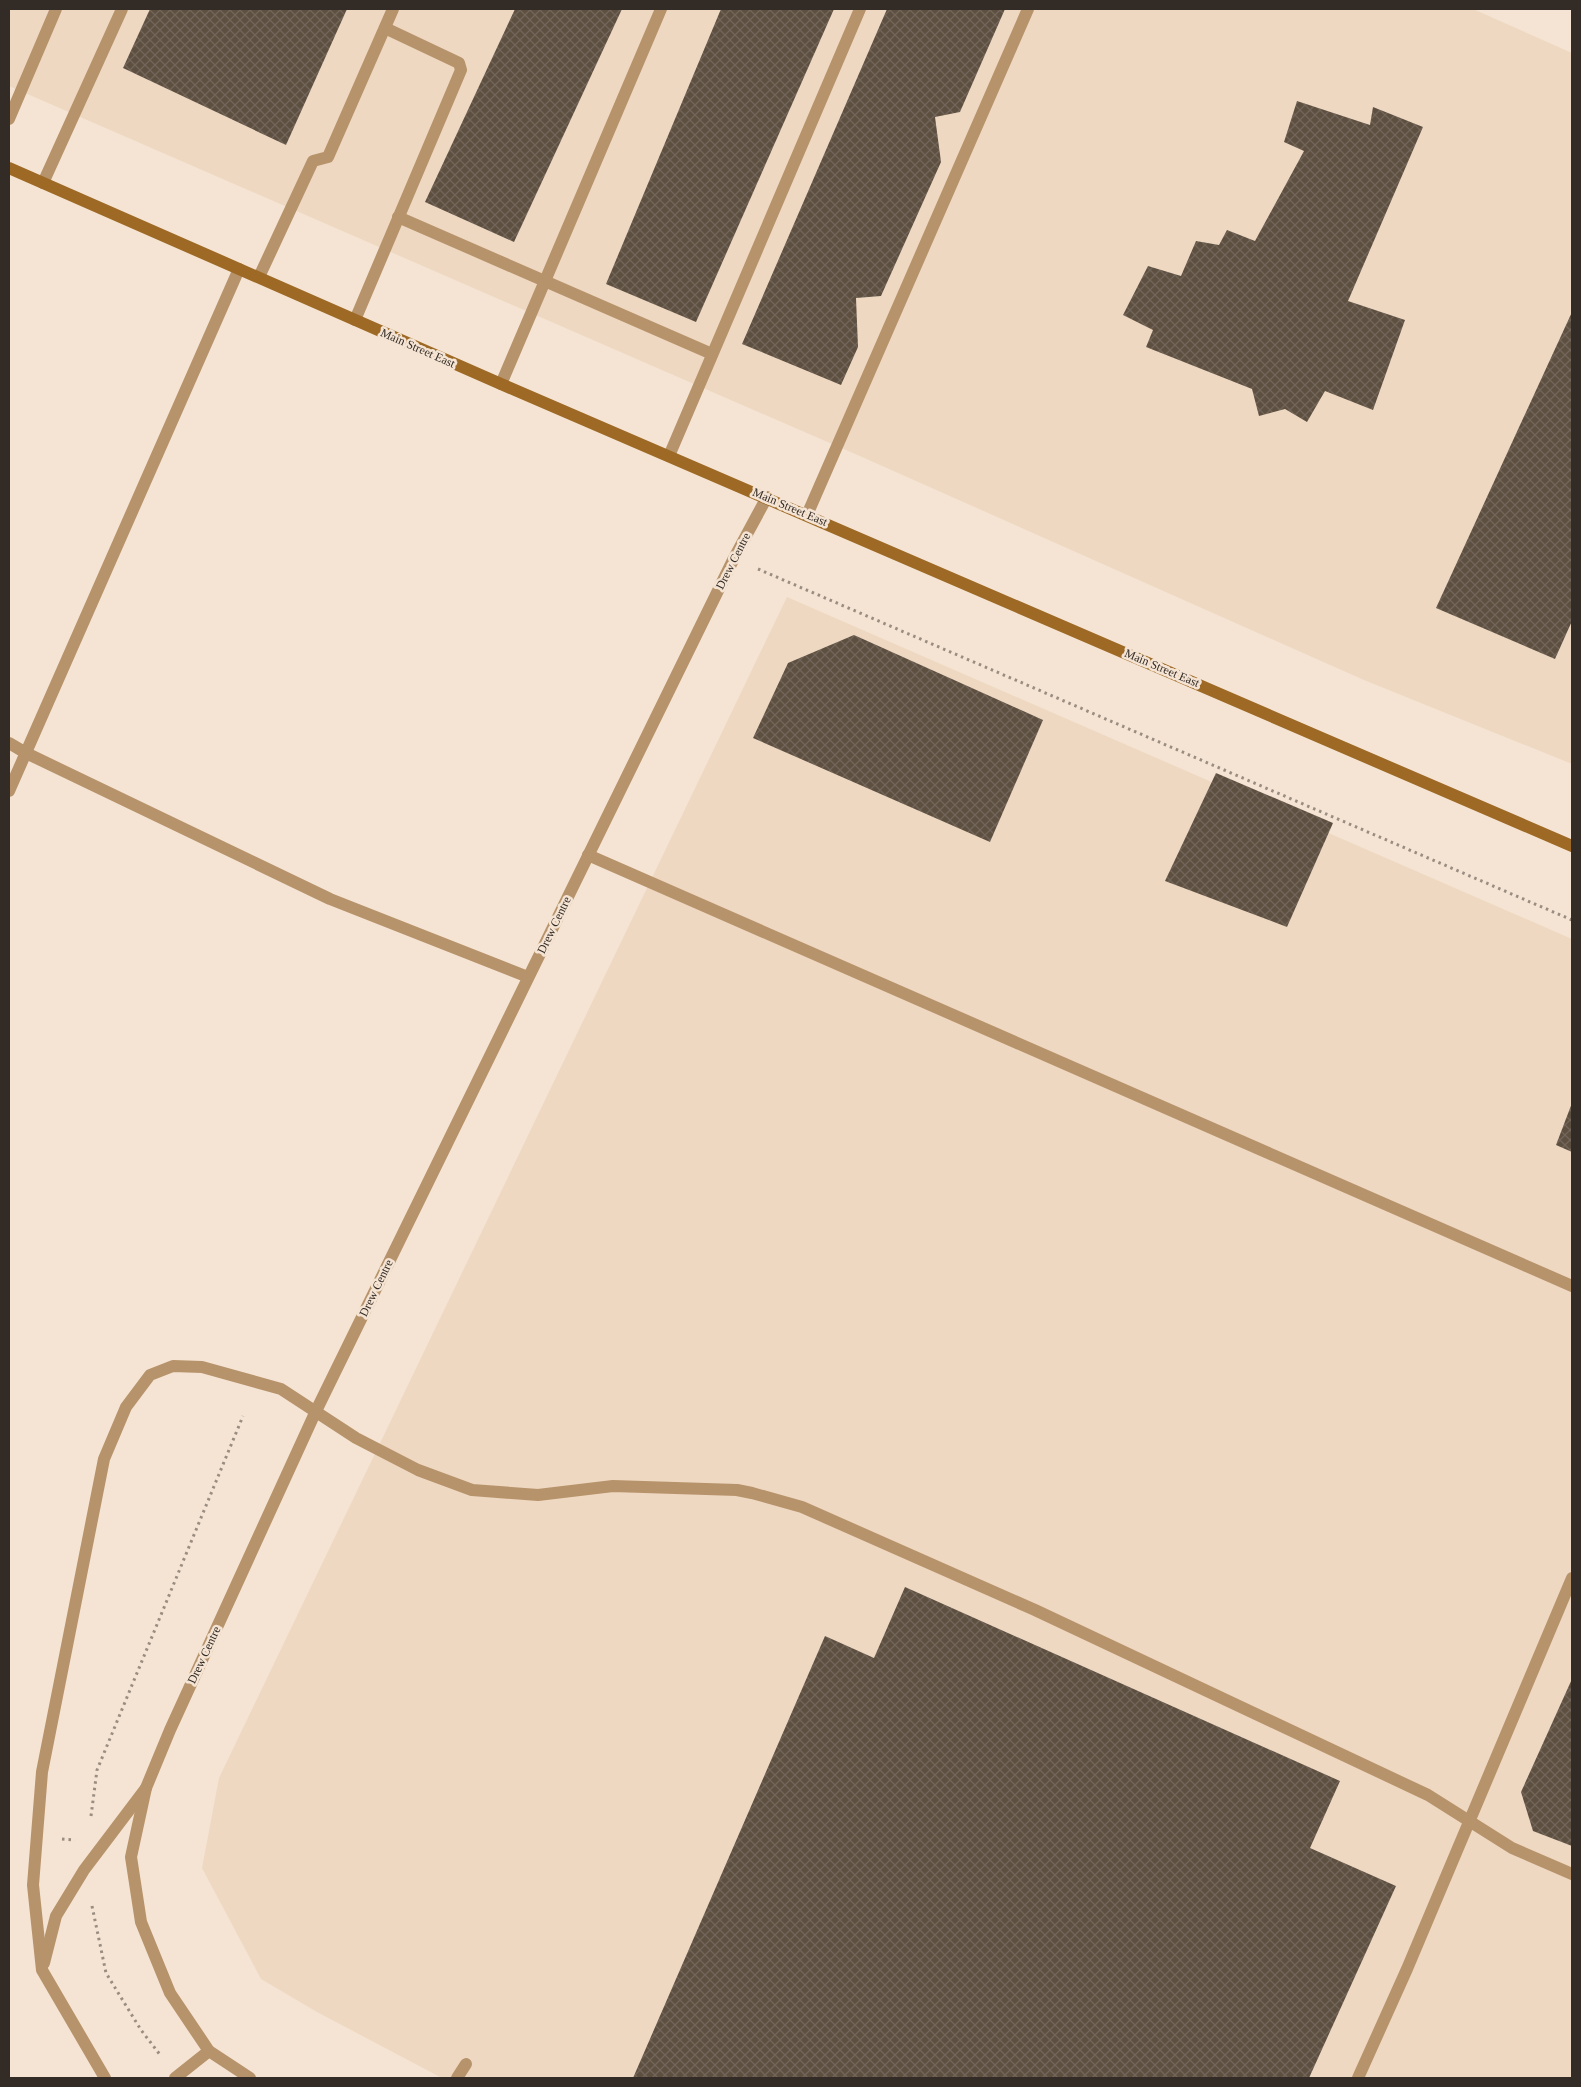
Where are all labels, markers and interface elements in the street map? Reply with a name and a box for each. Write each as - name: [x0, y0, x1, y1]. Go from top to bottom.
- street label: Main Street East: [379, 325, 458, 371]
- street label: Main Street East: [750, 485, 830, 529]
- street label: Drew Centre: [713, 530, 753, 592]
- street label: Main Street East: [1122, 646, 1202, 690]
- street label: Drew Centre: [534, 894, 574, 956]
- street label: Drew Centre: [356, 1257, 396, 1319]
- street label: Drew Centre: [185, 1624, 223, 1686]

